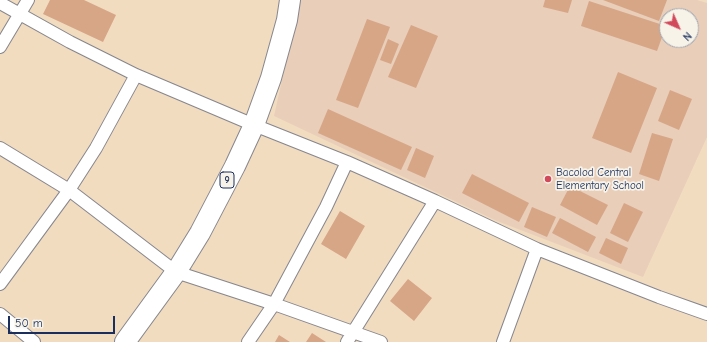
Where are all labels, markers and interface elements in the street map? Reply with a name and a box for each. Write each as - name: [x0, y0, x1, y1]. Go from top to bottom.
- north arrow: [659, 8, 699, 48]
- text: N: [680, 29, 694, 43]
- place label: Bacolod Central Elementary School: [556, 166, 644, 192]
- road number: 9: [220, 172, 234, 188]
- marker: Bacolod Central Elementary School: [543, 174, 553, 184]
- scale bar: [10, 308, 117, 334]
- text: 50 m: [15, 316, 43, 330]

